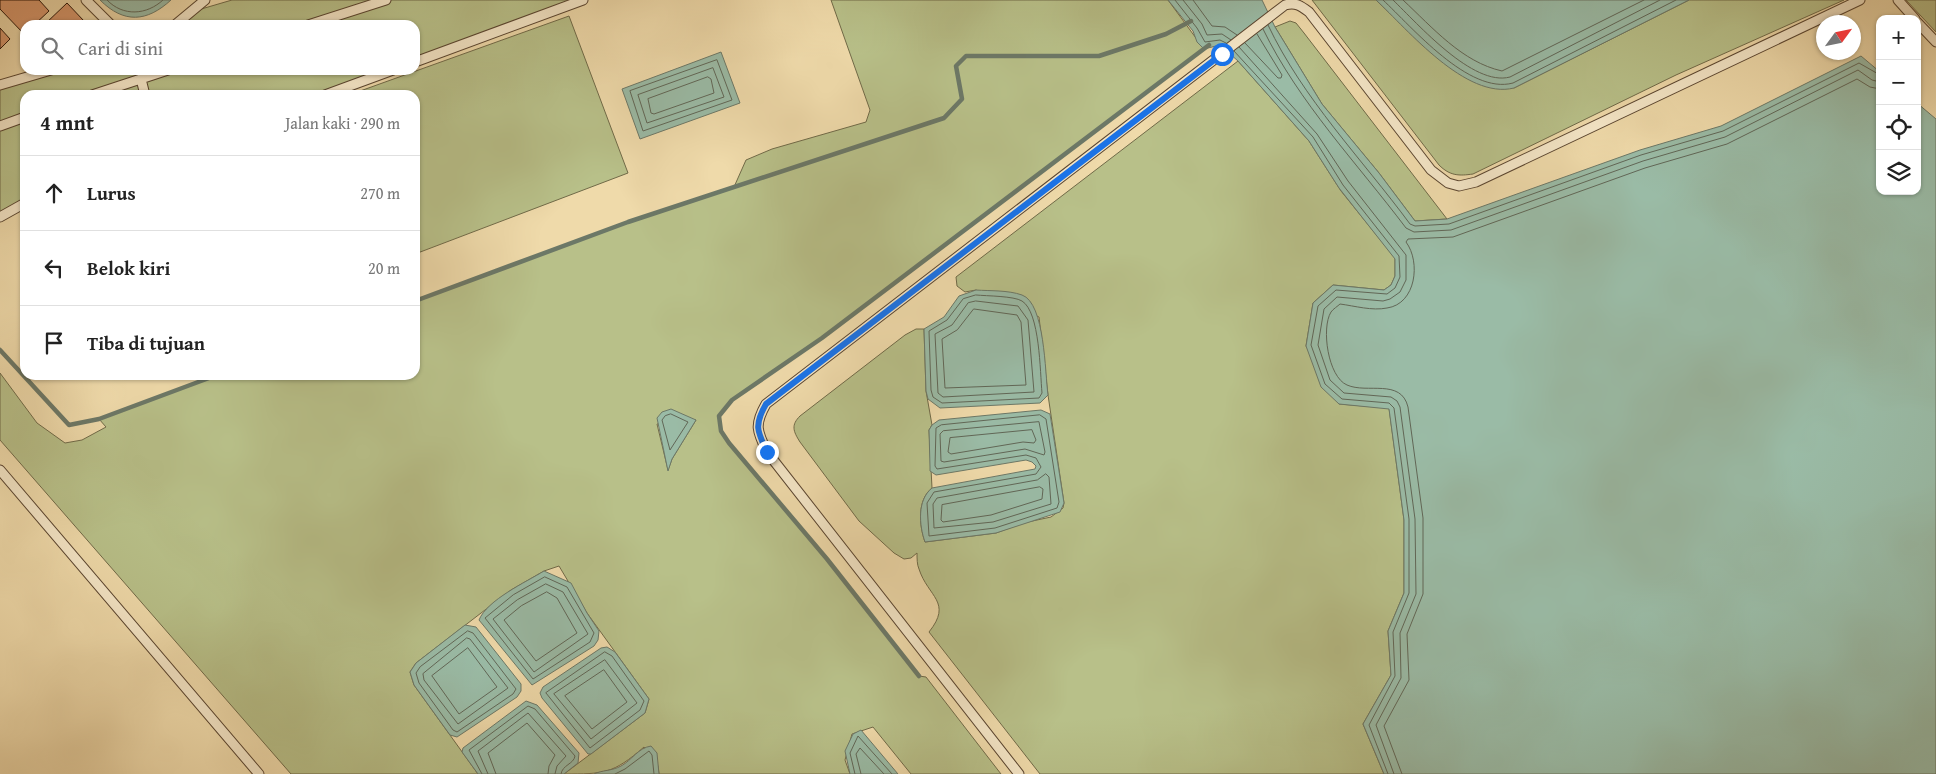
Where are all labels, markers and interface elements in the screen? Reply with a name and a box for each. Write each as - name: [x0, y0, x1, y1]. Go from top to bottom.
- north arrow: [1816, 15, 1861, 60]
- map controls: [1876, 15, 1921, 195]
- button: +: [1876, 15, 1921, 60]
- search box: [20, 20, 420, 75]
- icon: search: [38, 34, 66, 62]
- text: Cari di sini: [78, 34, 163, 62]
- route start: [1211, 43, 1234, 66]
- button: −: [1876, 60, 1921, 105]
- button: locate: [1876, 105, 1921, 150]
- text: 4 mnt: [40, 107, 94, 138]
- text: Jalan kaki · 290 m: [285, 111, 400, 135]
- button: layers: [1876, 150, 1921, 195]
- icon: ahead: [40, 179, 68, 207]
- text: Lurus: [87, 179, 136, 207]
- text: 270 m: [360, 181, 400, 205]
- icon: left: [40, 254, 68, 282]
- text: Belok kiri: [87, 254, 170, 282]
- text: 20 m: [368, 256, 400, 280]
- icon: arrive: [40, 329, 68, 357]
- text: Tiba di tujuan: [87, 329, 205, 357]
- route end: [756, 441, 779, 464]

